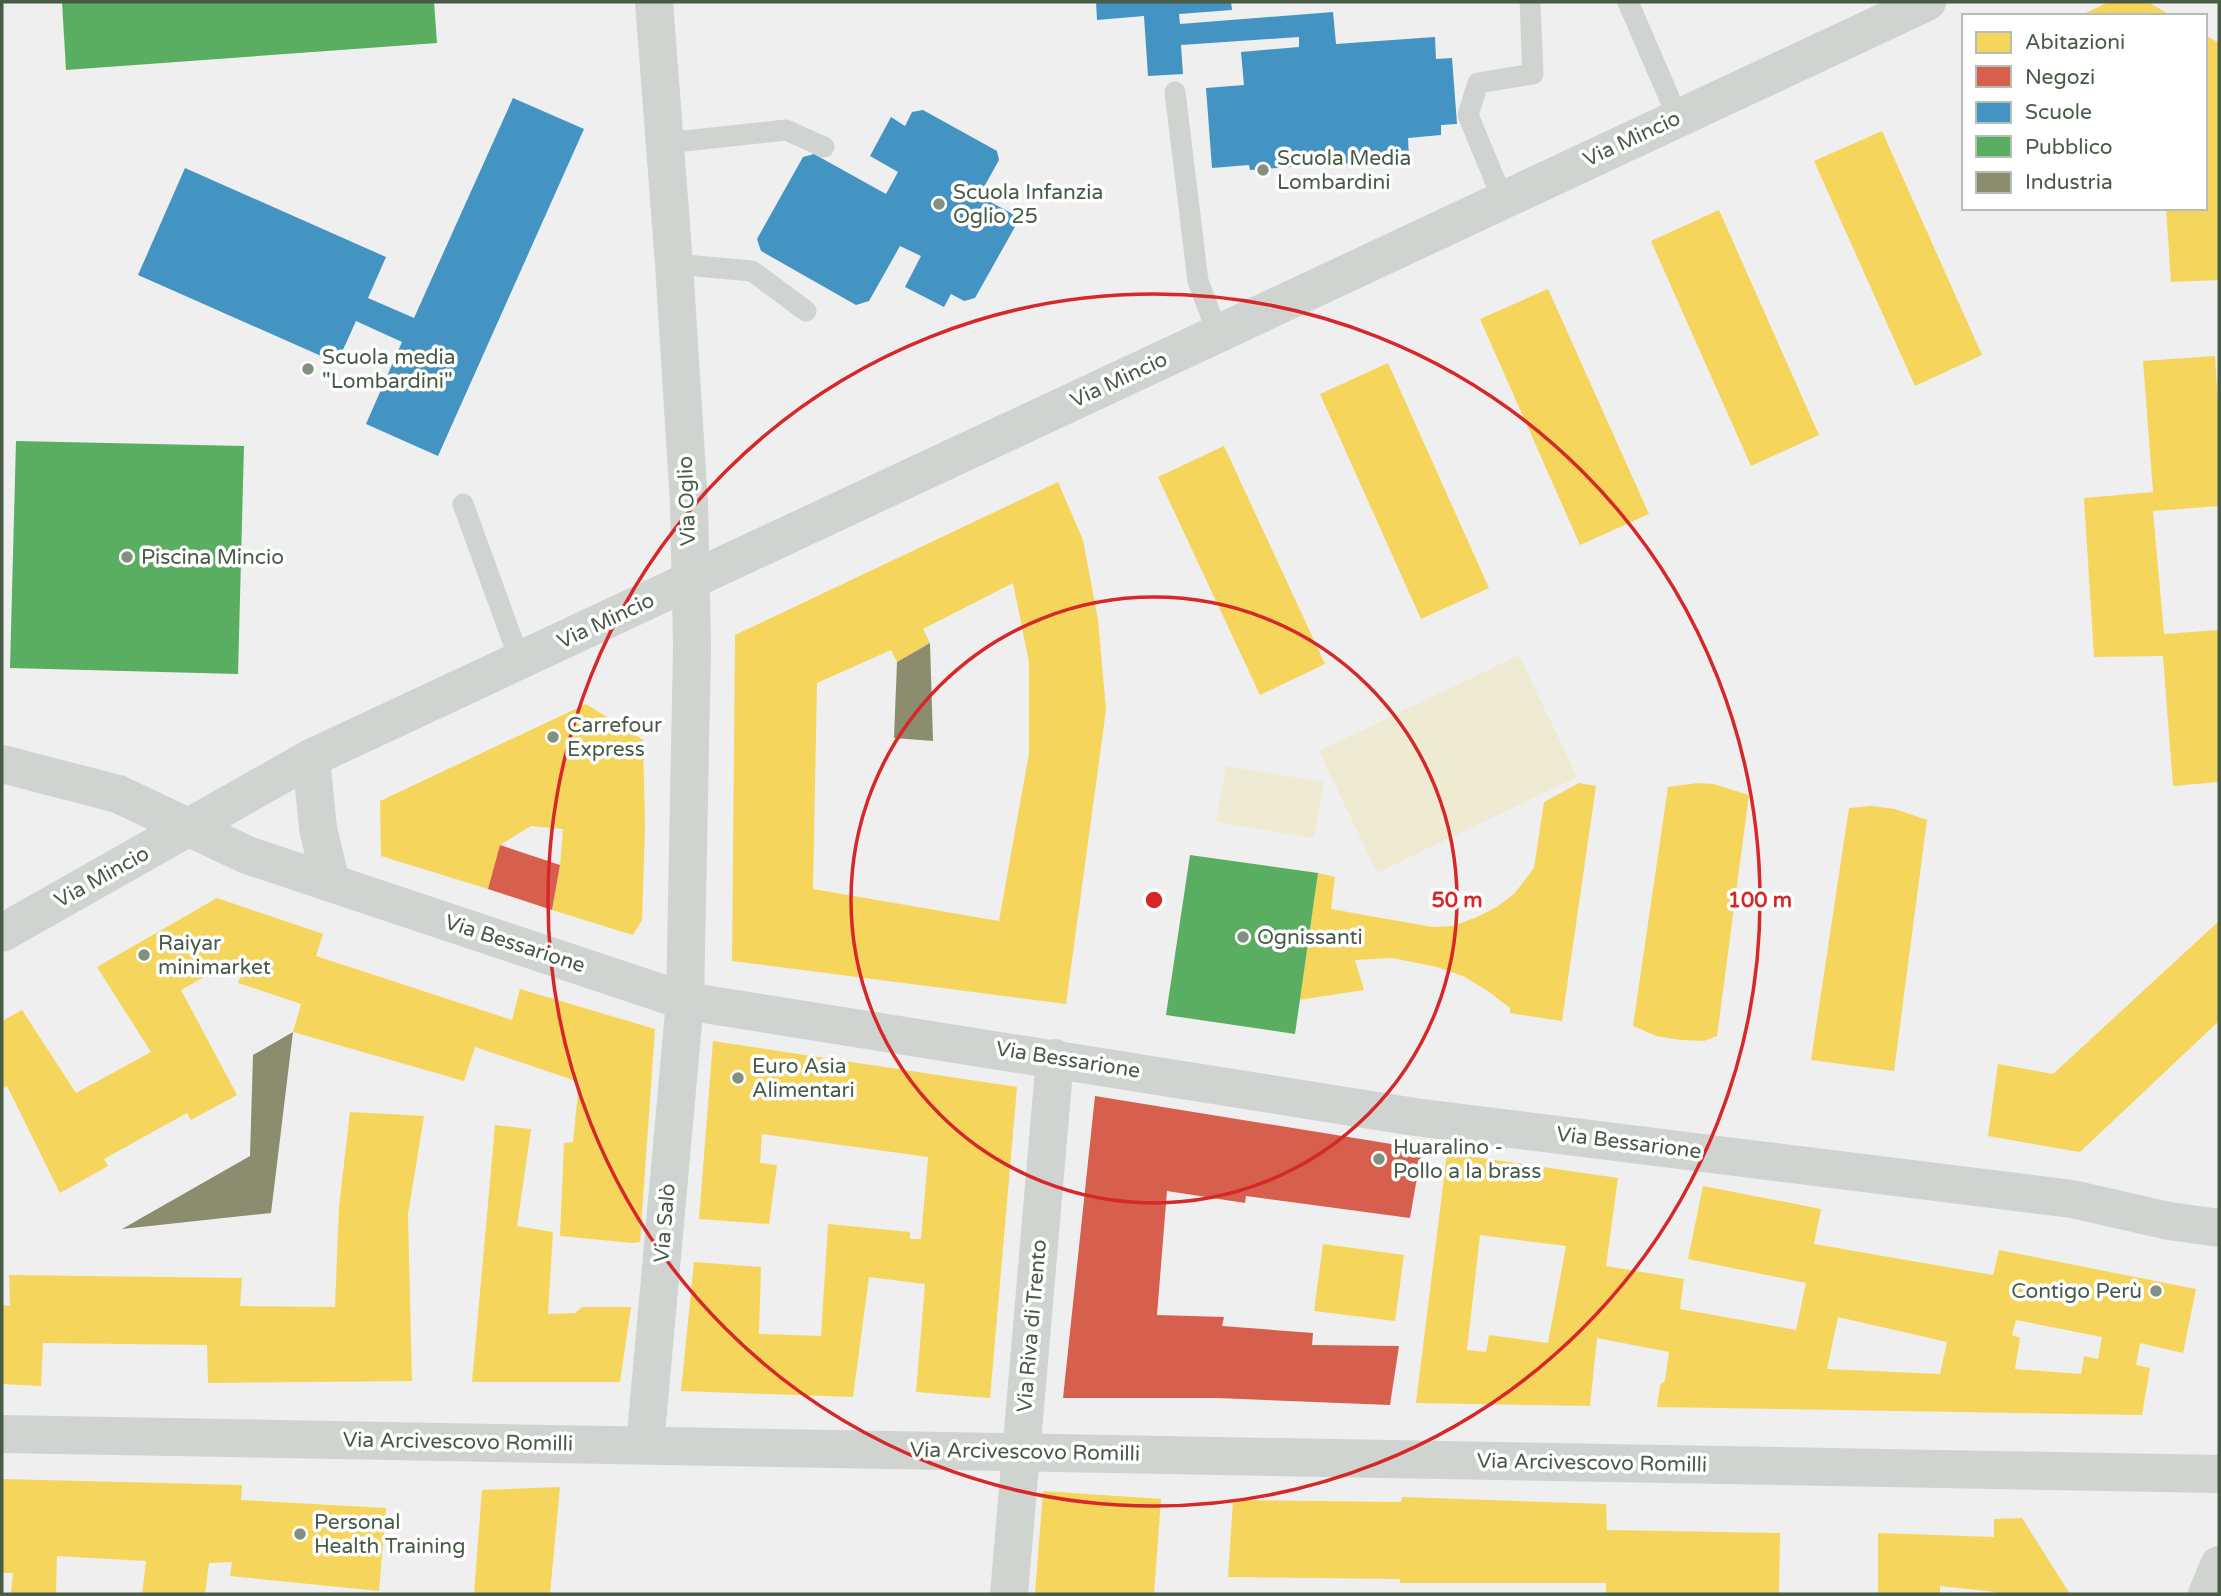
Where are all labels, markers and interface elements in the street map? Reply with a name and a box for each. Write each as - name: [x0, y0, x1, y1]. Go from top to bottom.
- legend: [1962, 14, 2207, 210]
- text: Abitazioni: [2025, 30, 2125, 55]
- text: Negozi: [2025, 65, 2095, 90]
- text: Scuole: [2025, 100, 2092, 125]
- street label: Via Mincio: [1580, 106, 1684, 172]
- text: Pubblico: [2025, 135, 2113, 160]
- place label: Scuola Media Lombardini: [1277, 146, 1411, 195]
- marker: Scuola Media Lombardini: [1255, 162, 1271, 178]
- text: Industria: [2025, 170, 2113, 195]
- place label: Scuola Infanzia Oglio 25: [953, 180, 1103, 229]
- marker: Scuola Infanzia Oglio 25: [931, 196, 947, 212]
- place label: Scuola media "Lombardini": [322, 345, 456, 394]
- street label: Via Mincio: [1067, 347, 1171, 413]
- marker: Scuola media "Lombardini": [300, 361, 316, 377]
- street label: Via Oglio: [673, 456, 701, 546]
- place label: Piscina Mincio: [141, 545, 284, 570]
- marker: Piscina Mincio: [119, 549, 135, 565]
- street label: Via Mincio: [554, 588, 658, 654]
- place label: Carrefour Express: [567, 713, 662, 762]
- marker: Carrefour Express: [545, 729, 561, 745]
- street label: Via Mincio: [50, 841, 154, 913]
- centre of rings: [1142, 888, 1166, 912]
- text: 50 m: [1431, 888, 1483, 913]
- text: 100 m: [1728, 888, 1792, 913]
- street label: Via Bessarione: [442, 910, 588, 978]
- place label: Ognissanti: [1257, 925, 1363, 950]
- marker: Ognissanti: [1235, 929, 1251, 945]
- place label: Raiyar minimarket: [158, 931, 271, 980]
- marker: Raiyar minimarket: [136, 947, 152, 963]
- street label: Via Bessarione: [994, 1036, 1142, 1084]
- place label: Euro Asia Alimentari: [752, 1054, 855, 1103]
- marker: Euro Asia Alimentari: [730, 1070, 746, 1086]
- street label: Via Bessarione: [1555, 1122, 1703, 1164]
- place label: Huaralino - Pollo a la brass: [1393, 1135, 1541, 1184]
- marker: Huaralino - Pollo a la brass: [1371, 1151, 1387, 1167]
- street label: Via Salò: [649, 1182, 681, 1264]
- street label: Via Riva di Trento: [1012, 1238, 1052, 1414]
- place label: Contigo Perù: [2011, 1279, 2142, 1304]
- marker: Contigo Perù: [2148, 1283, 2164, 1299]
- street label: Via Arcivescovo Romilli: [343, 1427, 573, 1457]
- street label: Via Arcivescovo Romilli: [910, 1437, 1140, 1467]
- street label: Via Arcivescovo Romilli: [1477, 1448, 1707, 1478]
- place label: Personal Health Training: [314, 1510, 465, 1559]
- marker: Personal Health Training: [292, 1526, 308, 1542]

